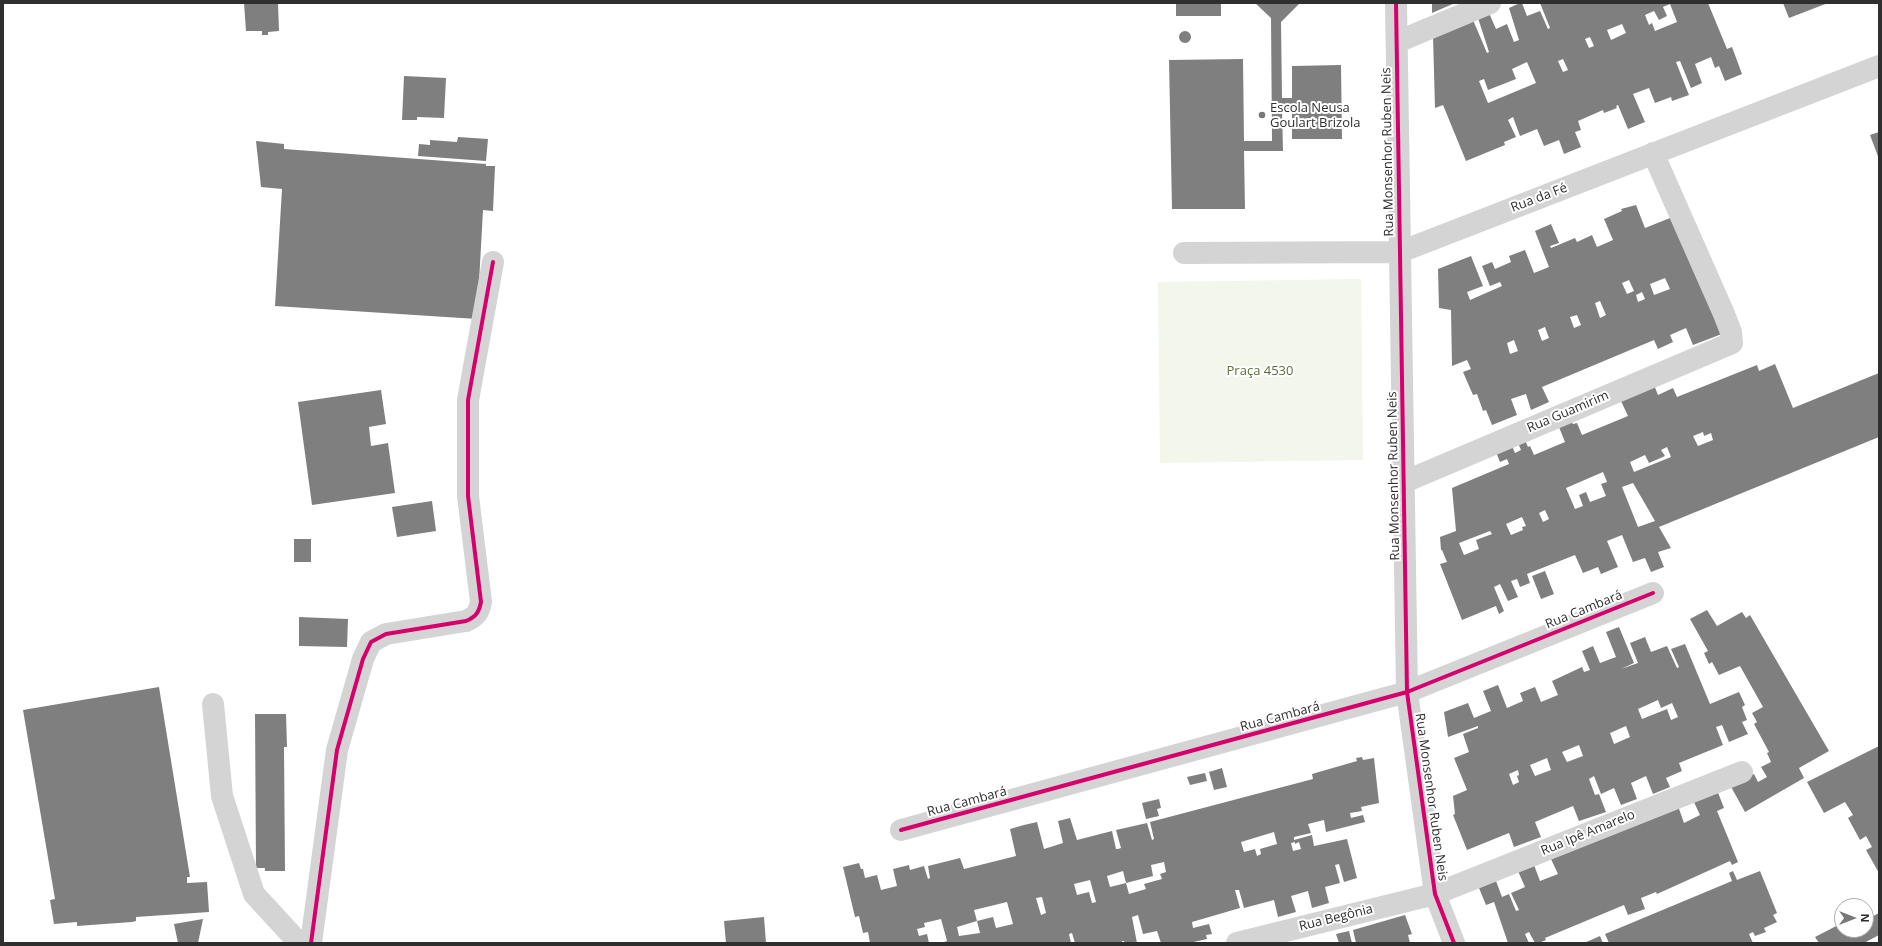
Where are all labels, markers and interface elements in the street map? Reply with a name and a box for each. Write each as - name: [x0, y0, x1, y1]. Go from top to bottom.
- street label: Rua Monsenhor Ruben Neis: [1379, 67, 1397, 237]
- place label: Escola Neusa Goulart Brizola: [1270, 100, 1360, 131]
- marker: Escola Neusa Goulart Brizola: [1257, 110, 1267, 120]
- street label: Rua da Fé: [1509, 180, 1569, 216]
- park label: Praça 4530: [1227, 363, 1293, 379]
- street label: Rua Guamirim: [1525, 388, 1611, 436]
- street label: Rua Monsenhor Ruben Neis: [1385, 391, 1403, 561]
- street label: Rua Cambará: [1543, 587, 1625, 633]
- street label: Rua Cambará: [1238, 699, 1322, 735]
- street label: Rua Monsenhor Ruben Neis: [1412, 712, 1450, 882]
- street label: Rua Cambará: [925, 784, 1009, 820]
- street label: Rua Ipê Amarelo: [1539, 807, 1637, 859]
- north arrow: [1834, 898, 1874, 938]
- street label: Rua Begônia: [1297, 901, 1375, 935]
- text: N: [1858, 914, 1873, 922]

